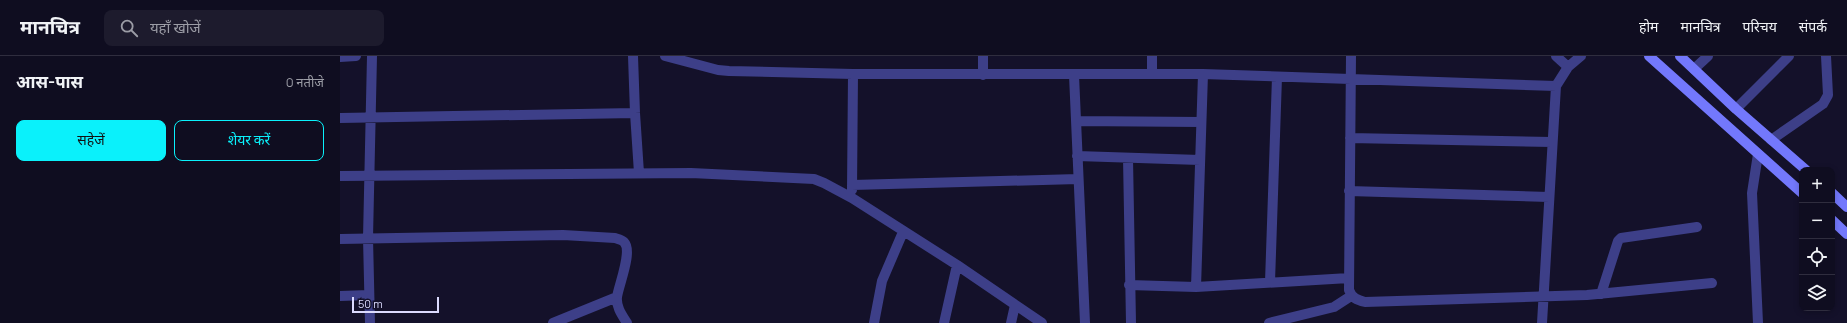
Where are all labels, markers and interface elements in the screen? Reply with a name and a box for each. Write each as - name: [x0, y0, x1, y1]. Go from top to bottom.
- search box: [104, 10, 384, 46]
- text: मानचित्र: [20, 14, 80, 40]
- icon: search: [118, 17, 140, 39]
- text: यहाँ खोजें: [150, 17, 201, 38]
- text: होम: [1639, 17, 1658, 36]
- text: मानचित्र: [1680, 17, 1721, 36]
- text: परिचय: [1743, 17, 1777, 36]
- text: संपर्क: [1799, 17, 1827, 36]
- text: आस-पास: [16, 70, 83, 93]
- text: 0 नतीजे: [286, 73, 324, 91]
- button: सहेजें: [16, 120, 166, 161]
- button: शेयर करें: [174, 120, 324, 161]
- map controls: [1799, 167, 1835, 311]
- button: +: [1799, 167, 1835, 203]
- button: −: [1799, 203, 1835, 239]
- button: locate: [1799, 239, 1835, 275]
- button: layers: [1799, 275, 1835, 311]
- scale bar: [352, 295, 439, 314]
- text: 50 m: [358, 296, 383, 311]

